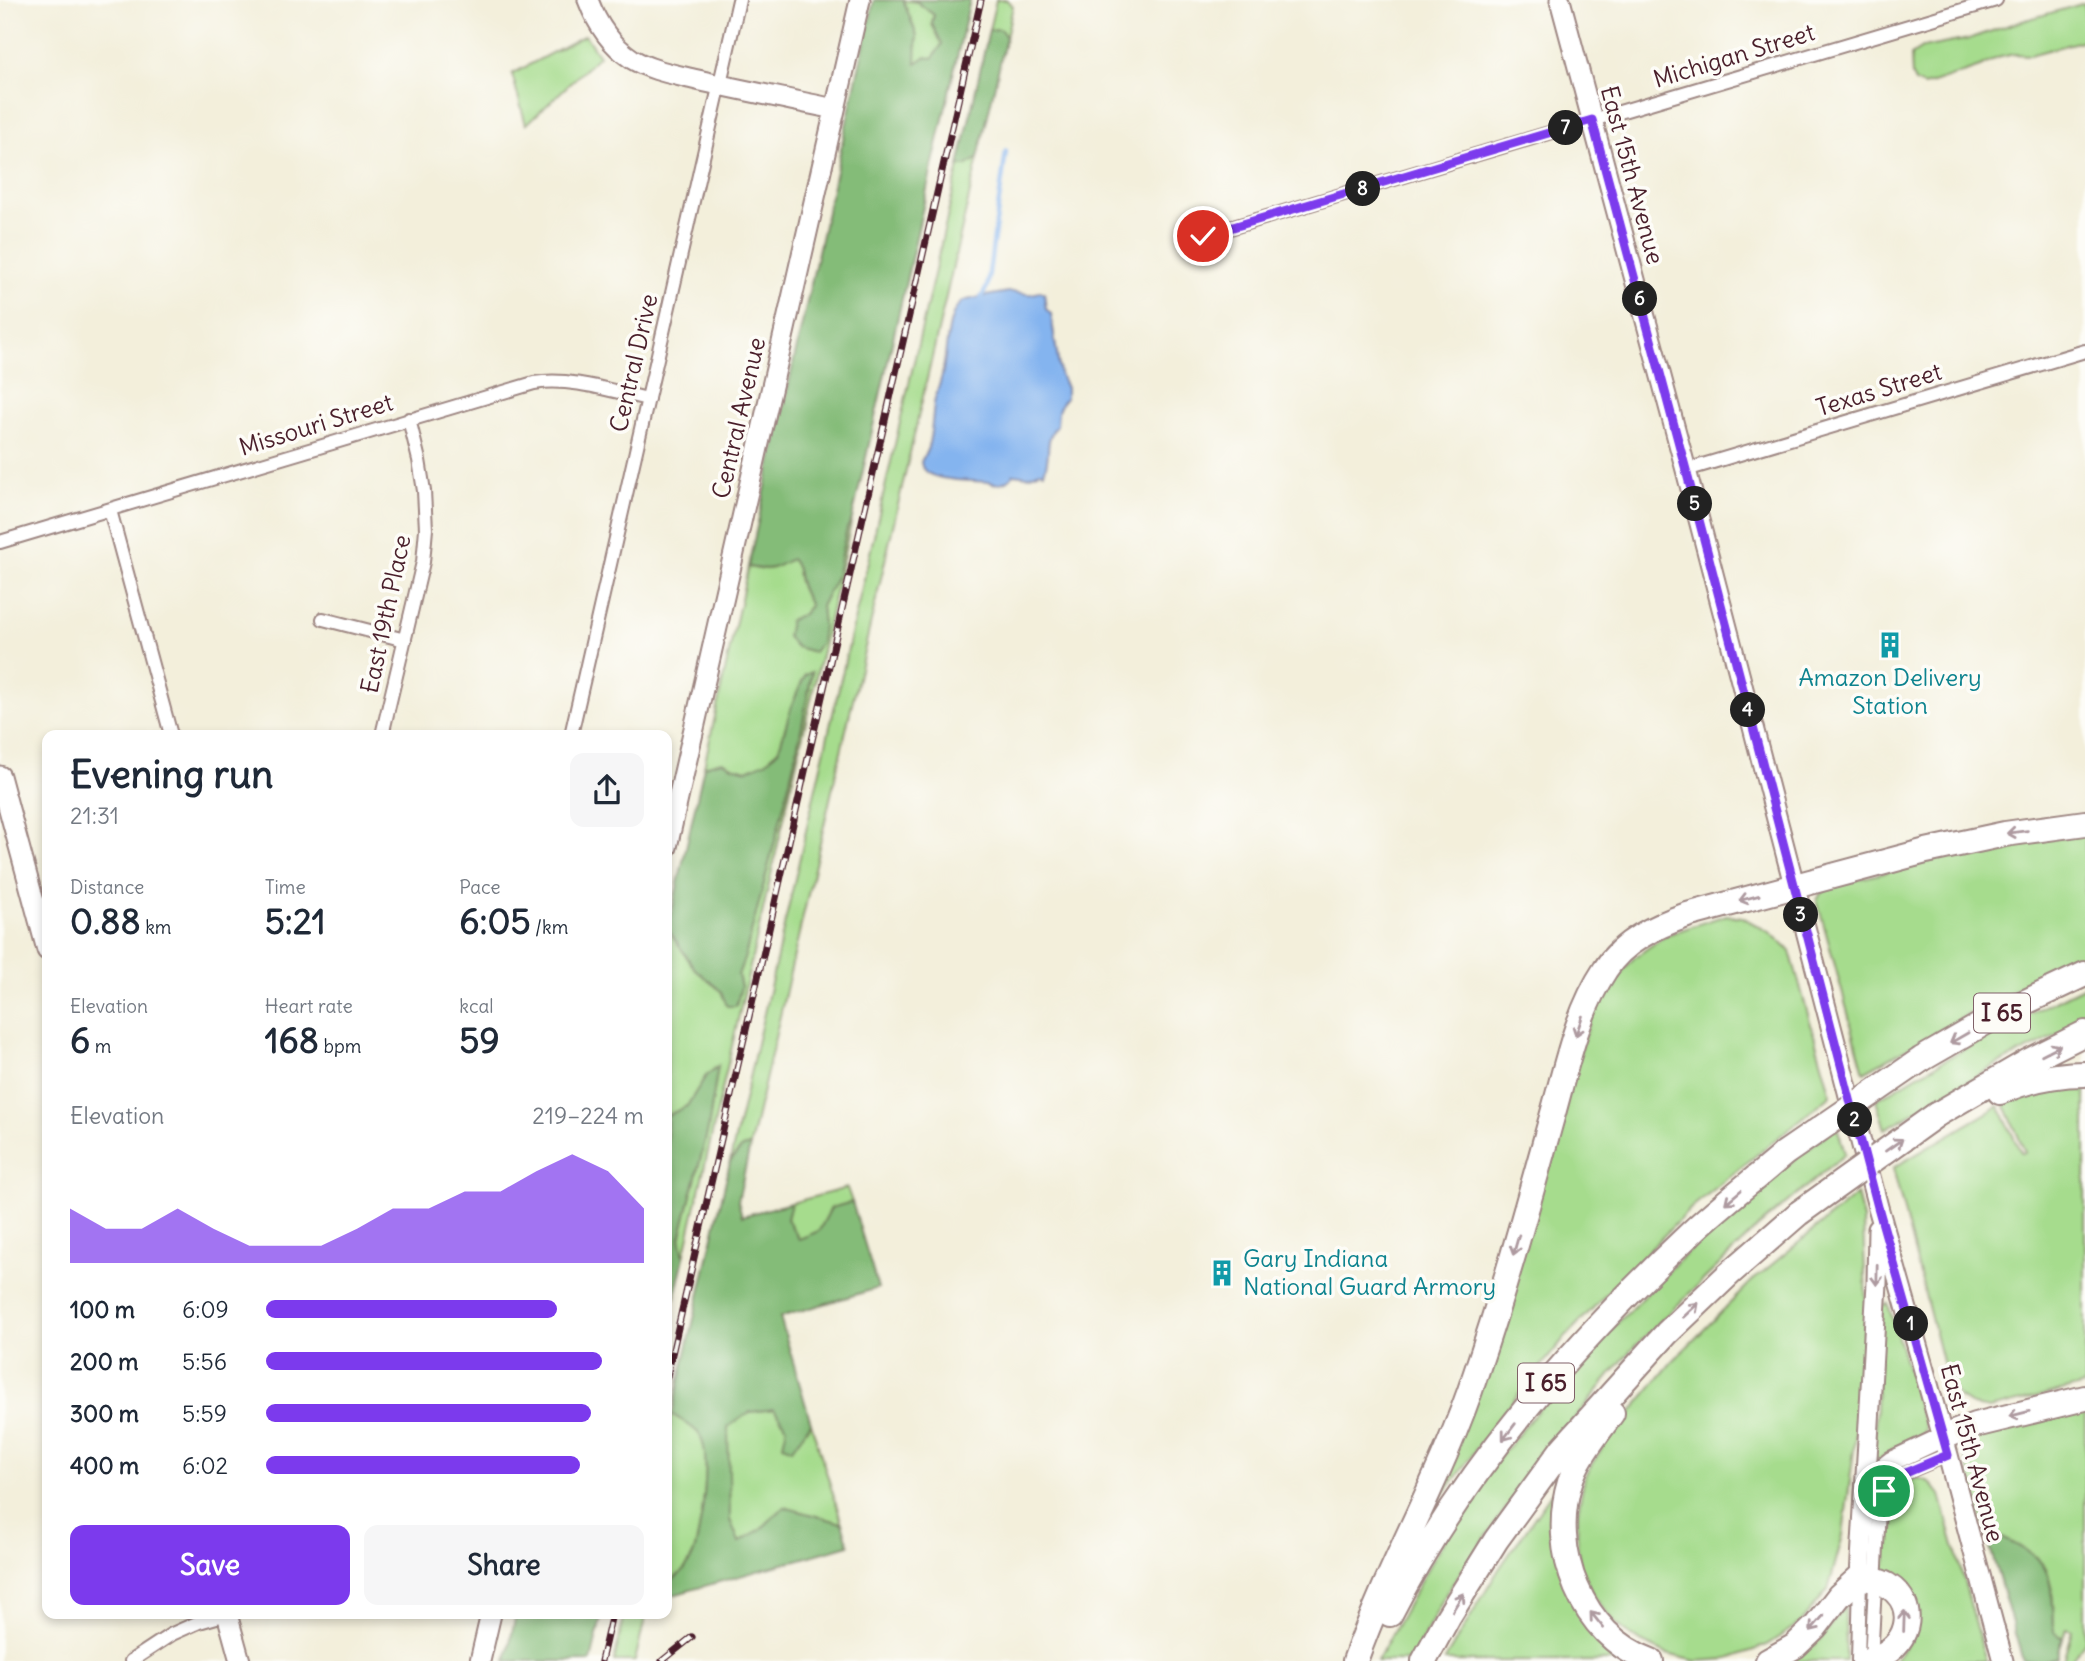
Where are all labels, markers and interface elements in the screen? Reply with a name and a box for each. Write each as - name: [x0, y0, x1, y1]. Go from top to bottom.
- street label: Michigan Street: [1649, 16, 1818, 94]
- street label: East 15th Avenue: [1595, 82, 1671, 267]
- pin: 7: [1548, 110, 1584, 146]
- text: 7: [1561, 115, 1570, 139]
- pin: 8: [1346, 172, 1380, 206]
- text: 8: [1357, 176, 1368, 200]
- pin: [1173, 206, 1233, 266]
- icon: check: [1184, 217, 1222, 255]
- pin: 6: [1622, 282, 1658, 316]
- text: 6: [1634, 286, 1645, 310]
- street label: Central Drive: [603, 291, 663, 435]
- street label: Central Avenue: [705, 334, 771, 501]
- street label: Texas Street: [1812, 356, 1945, 422]
- street label: Missouri Street: [235, 386, 396, 462]
- pin: 5: [1678, 486, 1712, 522]
- text: 5: [1689, 491, 1700, 515]
- street label: East 19th Place: [354, 532, 416, 696]
- building icon: Amazon Delivery Station: [1875, 630, 1905, 660]
- place label: Amazon Delivery Station: [1798, 662, 1982, 720]
- pin: 4: [1730, 692, 1766, 728]
- text: 4: [1742, 697, 1753, 721]
- text: Evening run: [70, 751, 273, 798]
- button: share: [570, 753, 644, 827]
- text: 21:31: [70, 801, 119, 830]
- one-way arrow: [2006, 826, 2029, 839]
- text: Distance: [70, 875, 144, 899]
- text: Time: [265, 875, 306, 899]
- text: Pace: [459, 875, 501, 899]
- one-way arrow: [1738, 892, 1761, 905]
- pin: 3: [1784, 898, 1818, 932]
- text: 0.88: [70, 899, 141, 943]
- text: 5:21: [265, 899, 326, 943]
- text: 6:05: [459, 899, 531, 943]
- text: 3: [1795, 902, 1806, 926]
- text: km: [141, 915, 172, 939]
- text: /km: [531, 915, 568, 939]
- text: Elevation: [70, 994, 148, 1018]
- text: Heart rate: [265, 994, 353, 1018]
- text: kcal: [459, 994, 494, 1018]
- road number: I 65: [1974, 994, 2030, 1032]
- one-way arrow: [1572, 1015, 1584, 1037]
- text: 6: [70, 1018, 90, 1062]
- text: 168: [265, 1018, 319, 1062]
- text: 59: [459, 1018, 500, 1062]
- one-way arrow: [1949, 1031, 1969, 1045]
- text: m: [90, 1034, 111, 1058]
- text: bpm: [319, 1034, 361, 1058]
- one-way arrow: [2040, 1043, 2061, 1056]
- text: Elevation: [70, 1101, 164, 1130]
- text: 219–224 m: [532, 1101, 644, 1130]
- pin: 2: [1838, 1102, 1872, 1138]
- text: 2: [1849, 1107, 1860, 1131]
- one-way arrow: [1884, 1138, 1903, 1152]
- one-way arrow: [1724, 1189, 1742, 1205]
- one-way arrow: [1509, 1233, 1522, 1256]
- place label: Gary Indiana National Guard Armory: [1243, 1243, 1496, 1301]
- building icon: Gary Indiana National Guard Armory: [1207, 1258, 1237, 1288]
- one-way arrow: [1870, 1263, 1883, 1286]
- text: 100 m: [70, 1295, 135, 1324]
- text: 6:09: [182, 1295, 229, 1324]
- one-way arrow: [1682, 1302, 1699, 1319]
- pin: 1: [1894, 1306, 1928, 1342]
- text: 1: [1907, 1311, 1914, 1335]
- text: 200 m: [70, 1347, 139, 1376]
- text: 5:56: [182, 1347, 227, 1376]
- street label: East 15th Avenue: [1935, 1360, 2011, 1545]
- road number: I 65: [1518, 1364, 1574, 1402]
- text: 300 m: [70, 1399, 139, 1428]
- text: 5:59: [182, 1399, 227, 1428]
- one-way arrow: [2008, 1408, 2031, 1421]
- one-way arrow: [1501, 1422, 1516, 1441]
- text: 400 m: [70, 1451, 139, 1480]
- text: 6:02: [182, 1451, 228, 1480]
- pin: [1854, 1461, 1914, 1521]
- icon: arrive: [1865, 1472, 1903, 1510]
- button: Save: [70, 1525, 350, 1605]
- button: Share: [364, 1525, 644, 1605]
- one-way arrow: [1451, 1592, 1465, 1612]
- one-way arrow: [1898, 1610, 1911, 1633]
- one-way arrow: [1589, 1612, 1605, 1630]
- one-way arrow: [1809, 1614, 1825, 1632]

